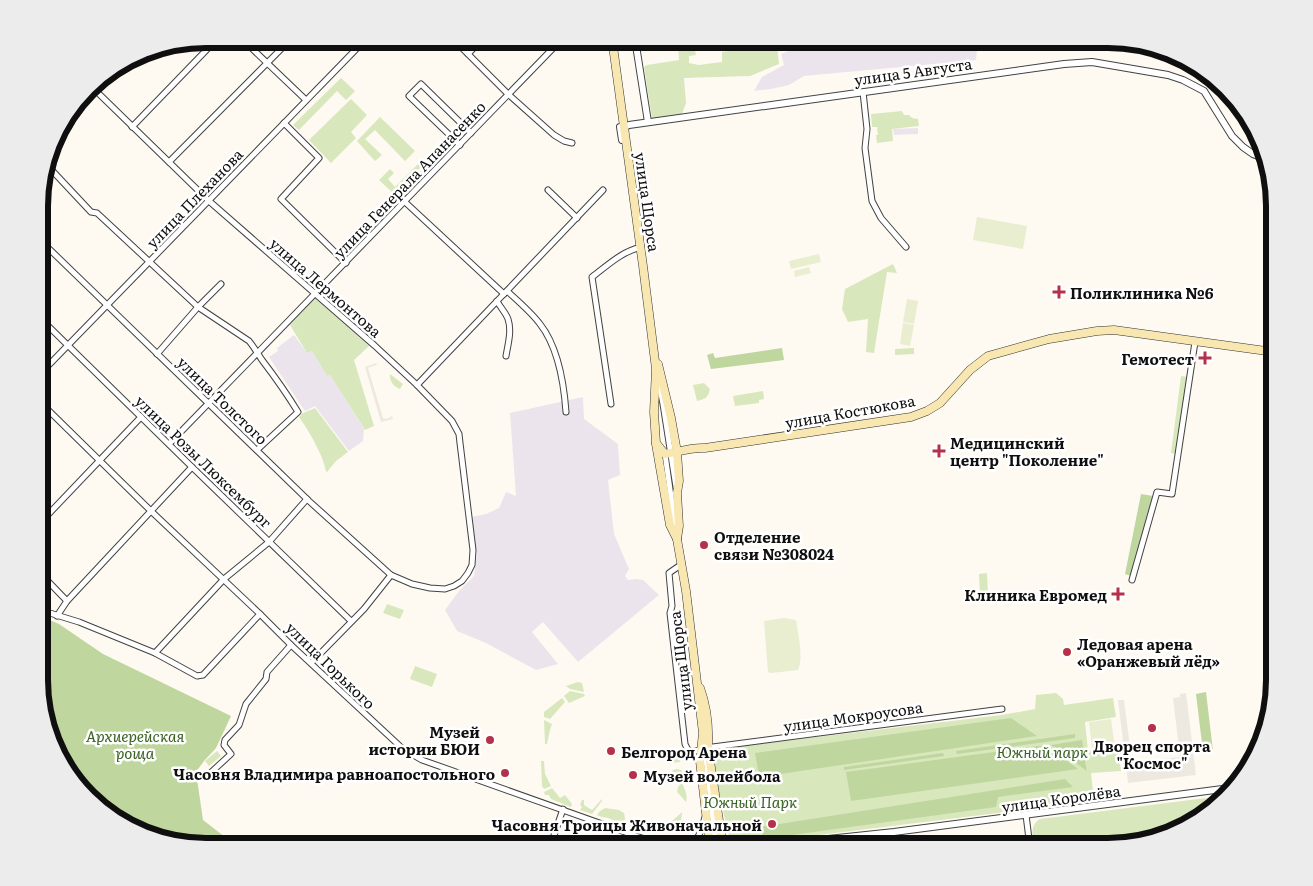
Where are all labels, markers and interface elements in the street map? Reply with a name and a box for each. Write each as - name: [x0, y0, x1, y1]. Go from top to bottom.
- street label: улица 5 Августа: [853, 51, 974, 91]
- street label: улица Генерала Апанасенко: [328, 95, 491, 263]
- street label: улица Плеханова: [140, 142, 248, 253]
- street label: улица Щорса: [630, 151, 666, 254]
- street label: улица Лермонтова: [265, 232, 388, 343]
- place label: Поликлиника №6: [1070, 281, 1214, 304]
- marker: Поликлиника №6: [1052, 285, 1066, 299]
- place label: Гемотест: [1121, 347, 1194, 370]
- street label: улица Толстого: [172, 351, 274, 449]
- marker: Гемотест: [1198, 351, 1212, 365]
- street label: улица Костюкова: [783, 388, 918, 434]
- street label: улица Розы Люксембург: [130, 389, 278, 533]
- place label: Медицинский центр "Поколение": [950, 431, 1104, 471]
- marker: Медицинский центр "Поколение": [932, 444, 946, 458]
- place label: Отделение связи №308024: [714, 525, 834, 565]
- marker: Отделение связи №308024: [698, 539, 710, 551]
- place label: Клиника Евромед: [964, 583, 1107, 606]
- marker: Клиника Евромед: [1111, 587, 1125, 601]
- street label: улица Щорса: [662, 609, 698, 712]
- street label: улица Горького: [281, 616, 381, 714]
- place label: Ледовая арена «Оранжевый лёд»: [1077, 632, 1220, 672]
- marker: Ледовая арена «Оранжевый лёд»: [1061, 646, 1073, 658]
- street label: улица Мокроусова: [782, 695, 925, 737]
- place label: Музей истории БЮИ: [368, 720, 480, 760]
- marker: Дворец спорта "Космос": [1146, 722, 1158, 734]
- park label: Архиерейская роща: [86, 724, 185, 764]
- marker: Музей истории БЮИ: [484, 734, 496, 746]
- place label: Дворец спорта "Космос": [1093, 734, 1211, 774]
- place label: Белгород Арена: [621, 740, 747, 763]
- park label: Южный парк: [996, 740, 1088, 763]
- marker: Белгород Арена: [605, 745, 617, 757]
- place label: Часовня Владимира равноапостольного: [173, 762, 495, 785]
- place label: Музей волейбола: [643, 764, 781, 787]
- marker: Часовня Владимира равноапостольного: [499, 767, 511, 779]
- marker: Музей волейбола: [627, 769, 639, 781]
- street label: улица Королёва: [1000, 778, 1123, 818]
- park label: Южный Парк: [703, 790, 797, 813]
- place label: Часовня Троицы Живоначальной: [492, 813, 762, 836]
- marker: Часовня Троицы Живоначальной: [766, 818, 778, 830]

